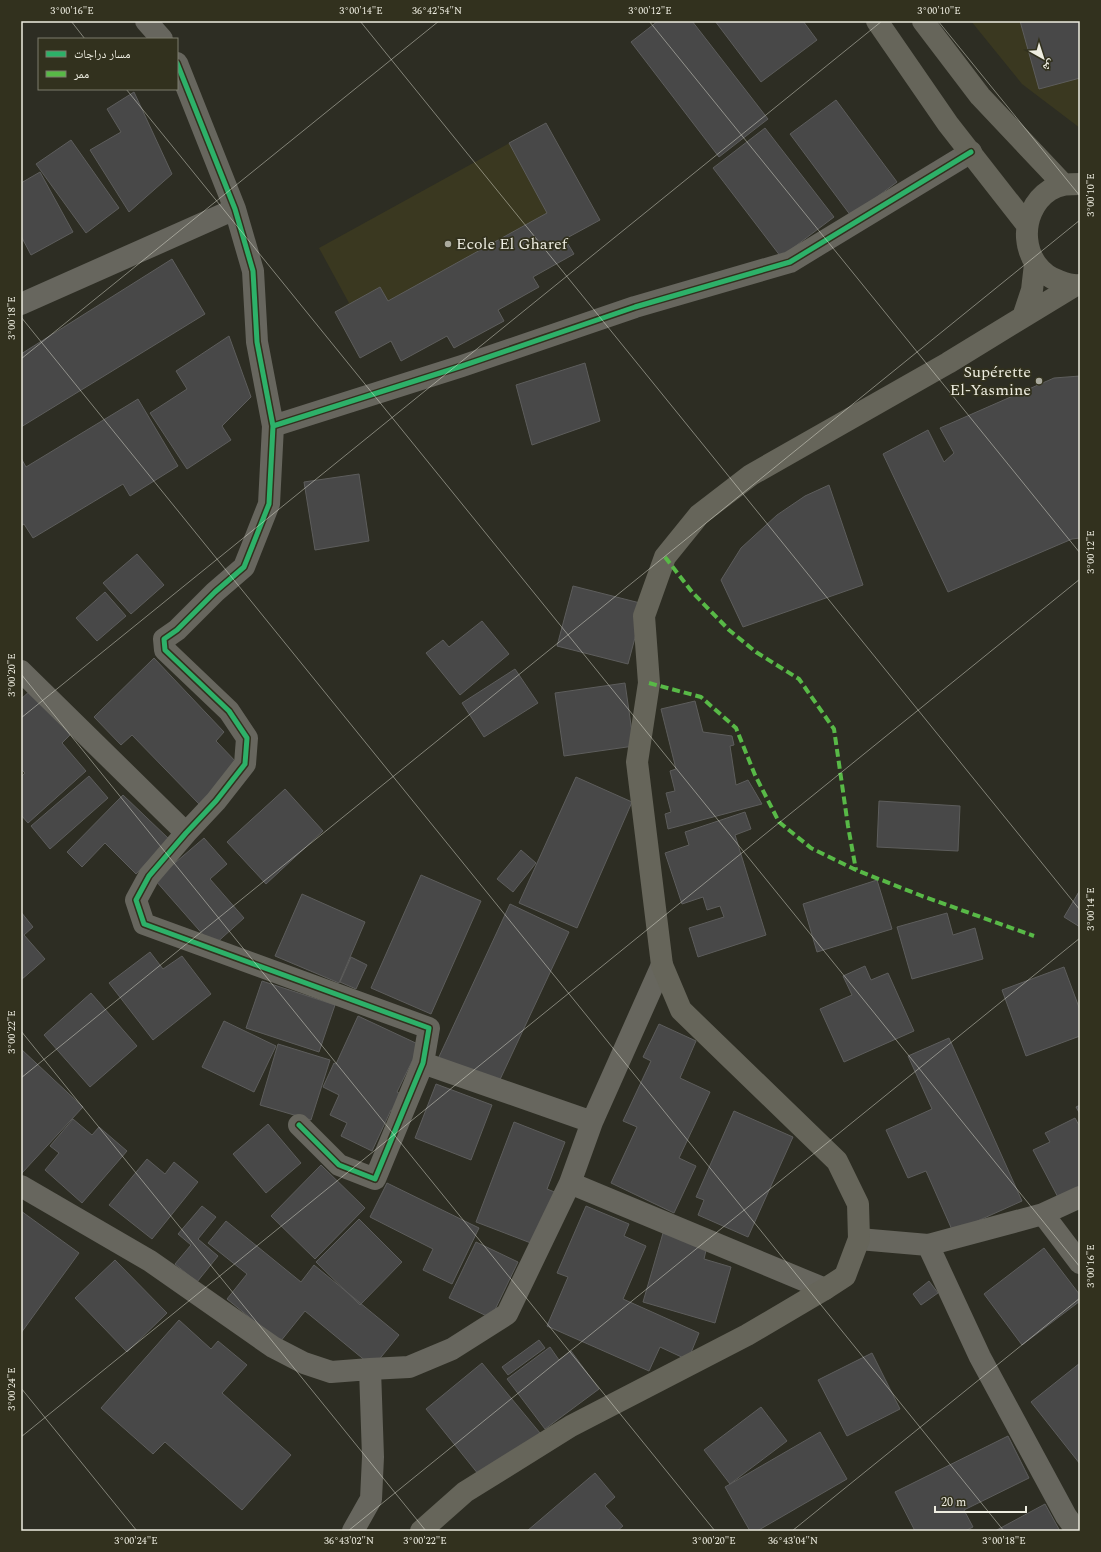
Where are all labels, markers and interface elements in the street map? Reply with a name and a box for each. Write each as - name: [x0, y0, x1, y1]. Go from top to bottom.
- text: 3°00'16"E: [50, 3, 94, 19]
- text: 3°00'14"E: [339, 3, 383, 19]
- text: 36°42'54"N: [412, 3, 462, 19]
- text: 3°00'12"E: [628, 3, 672, 19]
- text: 3°00'10"E: [917, 3, 961, 19]
- legend: [38, 38, 178, 90]
- north arrow: [1023, 38, 1063, 78]
- text: مسار دراجات: [74, 45, 131, 64]
- text: ش: [1039, 55, 1059, 76]
- text: ممر: [73, 65, 89, 84]
- text: 3°00'10"E: [1083, 173, 1099, 217]
- place label: Ecole El Gharef: [456, 232, 569, 256]
- marker: Ecole El Gharef: [443, 239, 453, 249]
- text: 3°00'18"E: [4, 296, 20, 340]
- place label: Supérette El-Yasmine: [950, 360, 1031, 402]
- marker: Supérette El-Yasmine: [1034, 376, 1044, 386]
- text: 3°00'12"E: [1083, 530, 1099, 574]
- text: 3°00'20"E: [4, 653, 20, 697]
- text: 3°00'14"E: [1083, 887, 1099, 931]
- text: 3°00'22"E: [4, 1010, 20, 1054]
- text: 3°00'16"E: [1083, 1244, 1099, 1288]
- text: 3°00'24"E: [4, 1367, 20, 1411]
- scale bar: [935, 1488, 1026, 1514]
- text: 20 m: [941, 1493, 966, 1512]
- text: 3°00'24"E: [114, 1533, 158, 1549]
- text: 36°43'02"N: [324, 1533, 374, 1549]
- text: 3°00'22"E: [403, 1533, 447, 1549]
- text: 3°00'20"E: [692, 1533, 736, 1549]
- text: 36°43'04"N: [768, 1533, 818, 1549]
- text: 3°00'18"E: [982, 1533, 1026, 1549]

